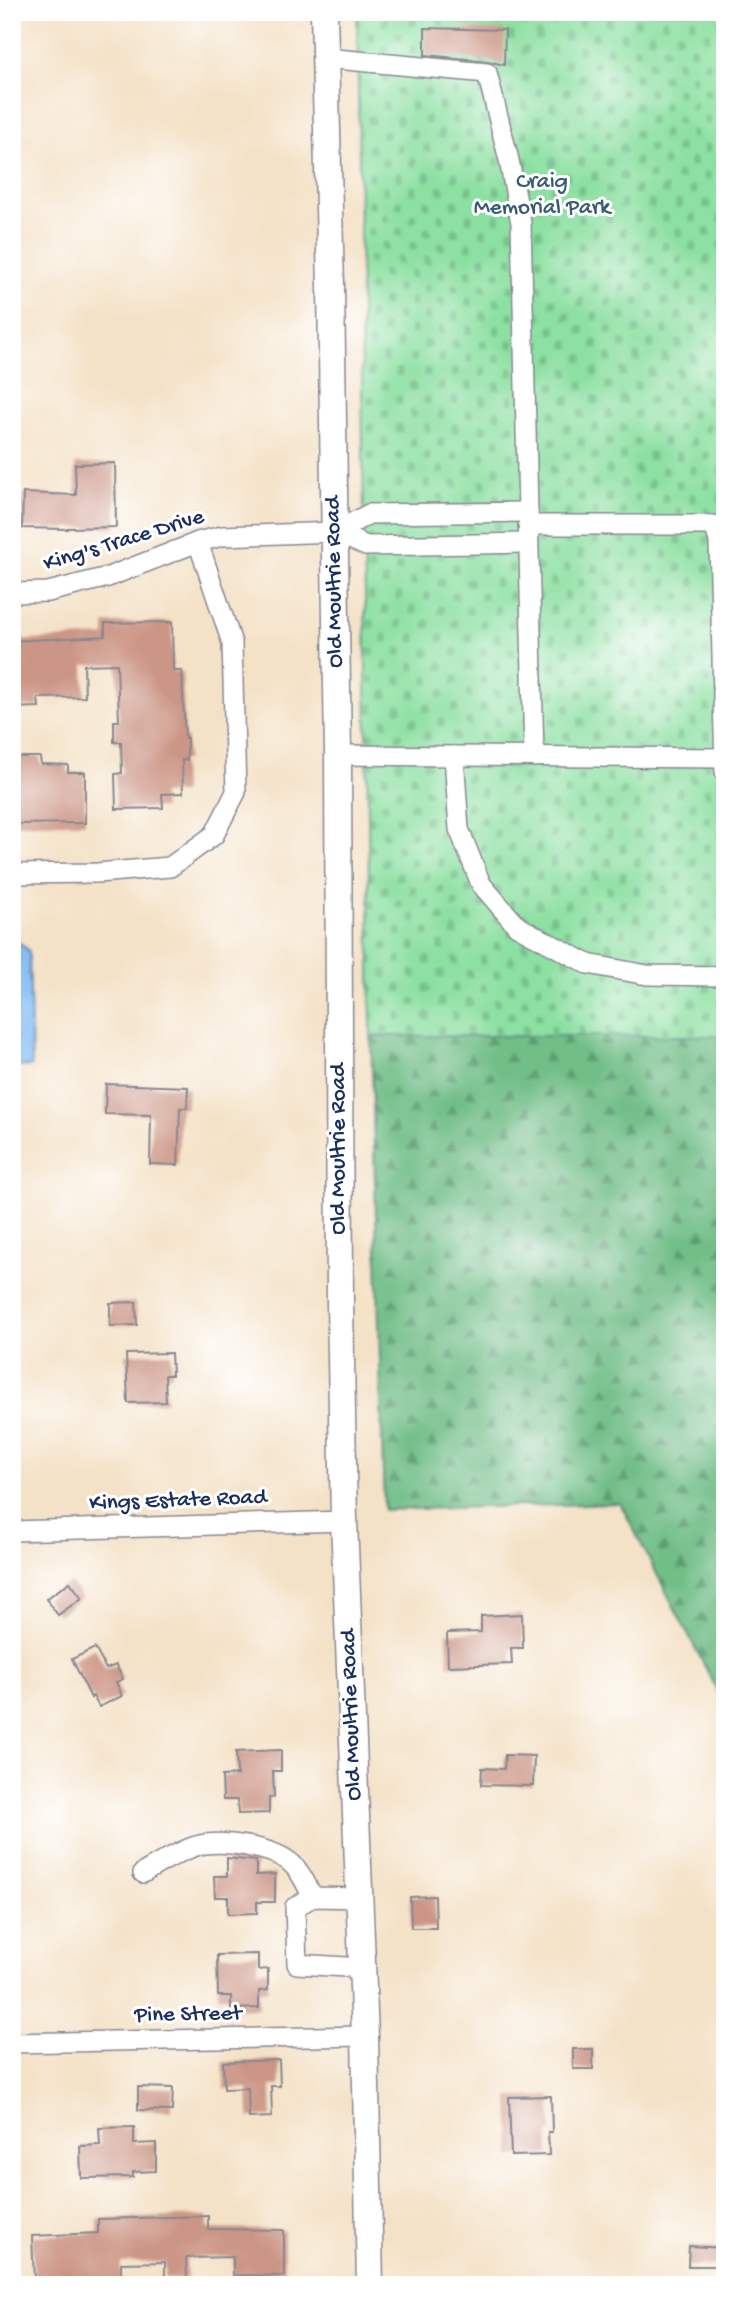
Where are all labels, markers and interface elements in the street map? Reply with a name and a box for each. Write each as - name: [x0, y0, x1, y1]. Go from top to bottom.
- park label: Craig Memorial Park: [474, 169, 613, 222]
- street label: Old Moultrie Road: [320, 494, 350, 668]
- street label: King's Trace Drive: [40, 503, 209, 578]
- street label: Old Moultrie Road: [326, 1062, 353, 1235]
- street label: Kings Estate Road: [89, 1484, 269, 1518]
- street label: Old Moultrie Road: [335, 1627, 368, 1801]
- street label: Pine Street: [133, 2001, 243, 2029]

